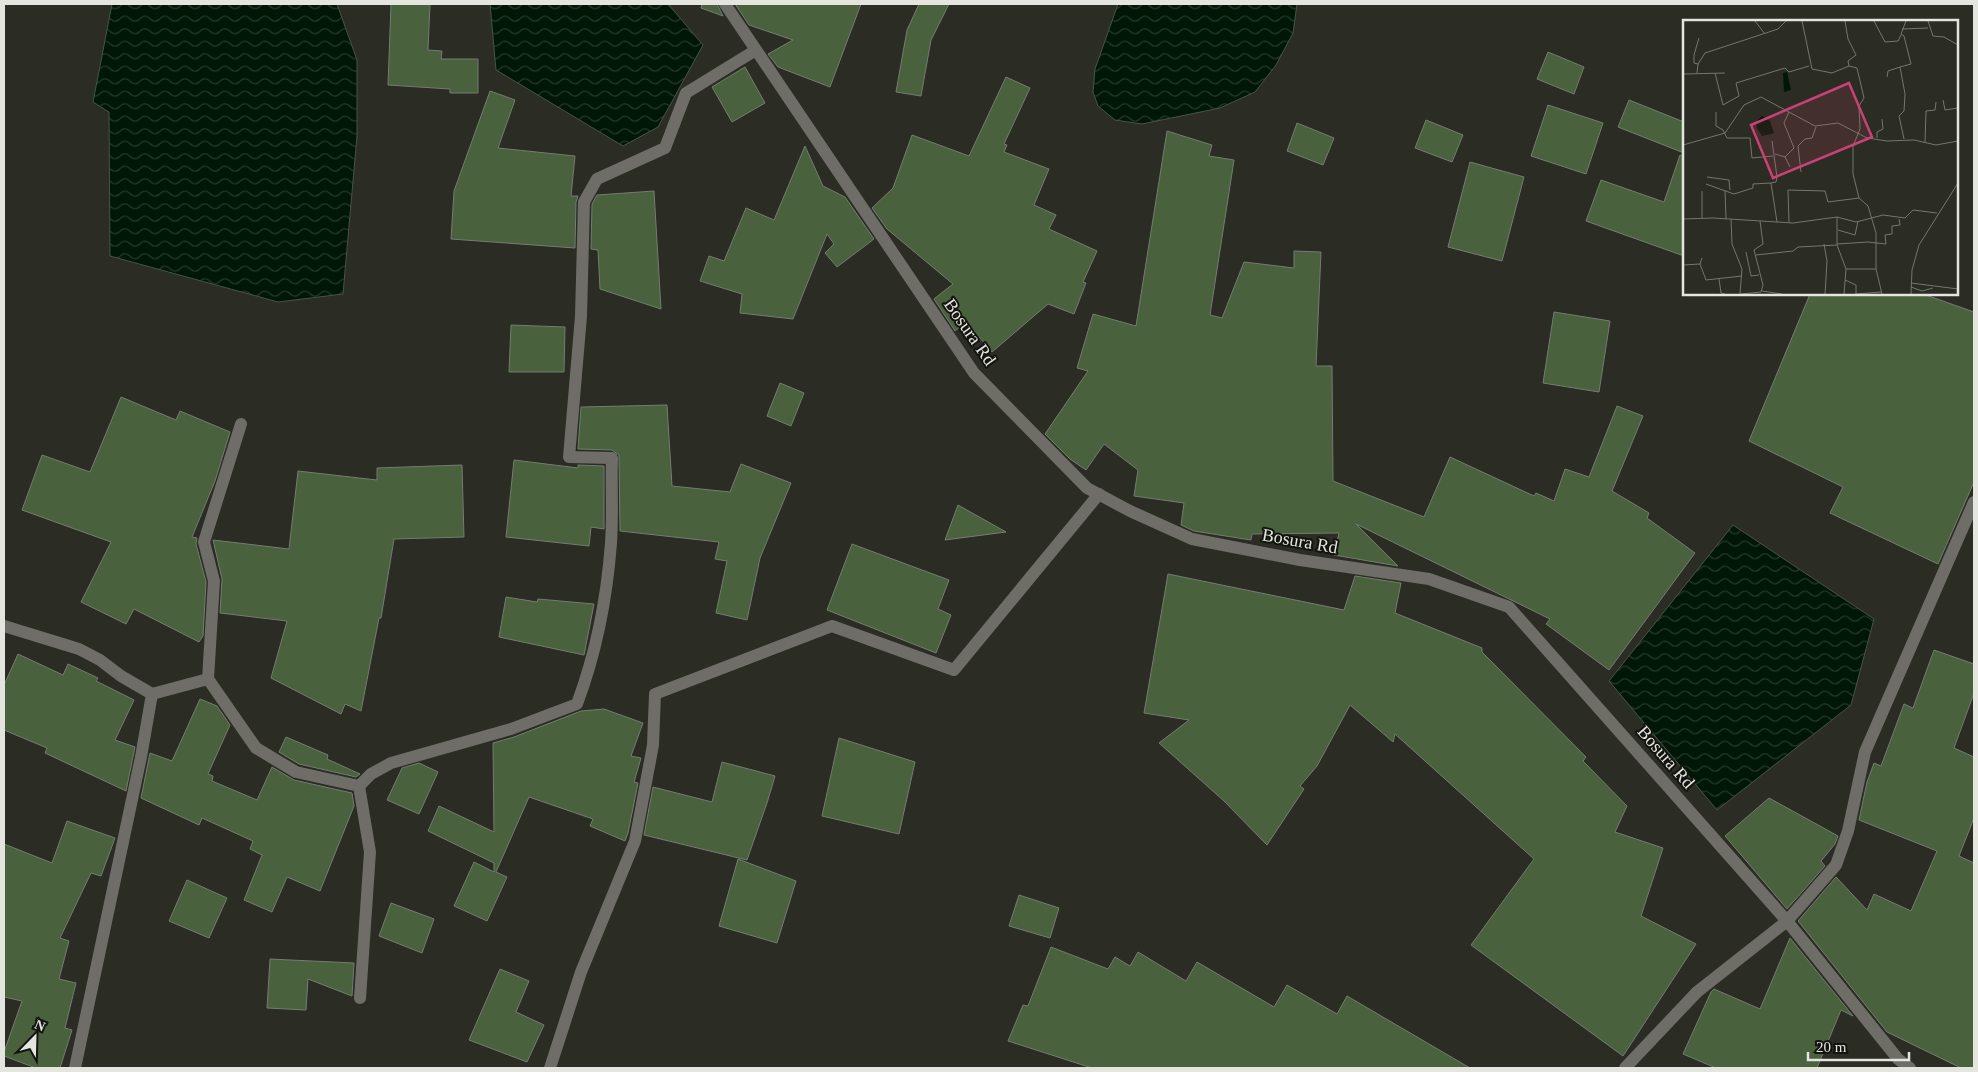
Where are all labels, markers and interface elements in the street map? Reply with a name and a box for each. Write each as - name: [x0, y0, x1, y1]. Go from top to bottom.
- inset map: [1683, 20, 1958, 295]
- street label: Bosura Rd: [940, 295, 1000, 369]
- street label: Bosura Rd: [1261, 525, 1339, 557]
- street label: Bosura Rd: [1633, 722, 1699, 792]
- north arrow: [10, 1012, 60, 1062]
- text: N: [32, 1017, 47, 1034]
- scale bar: [1808, 1030, 1909, 1062]
- text: 20 m: [1816, 1039, 1847, 1055]

